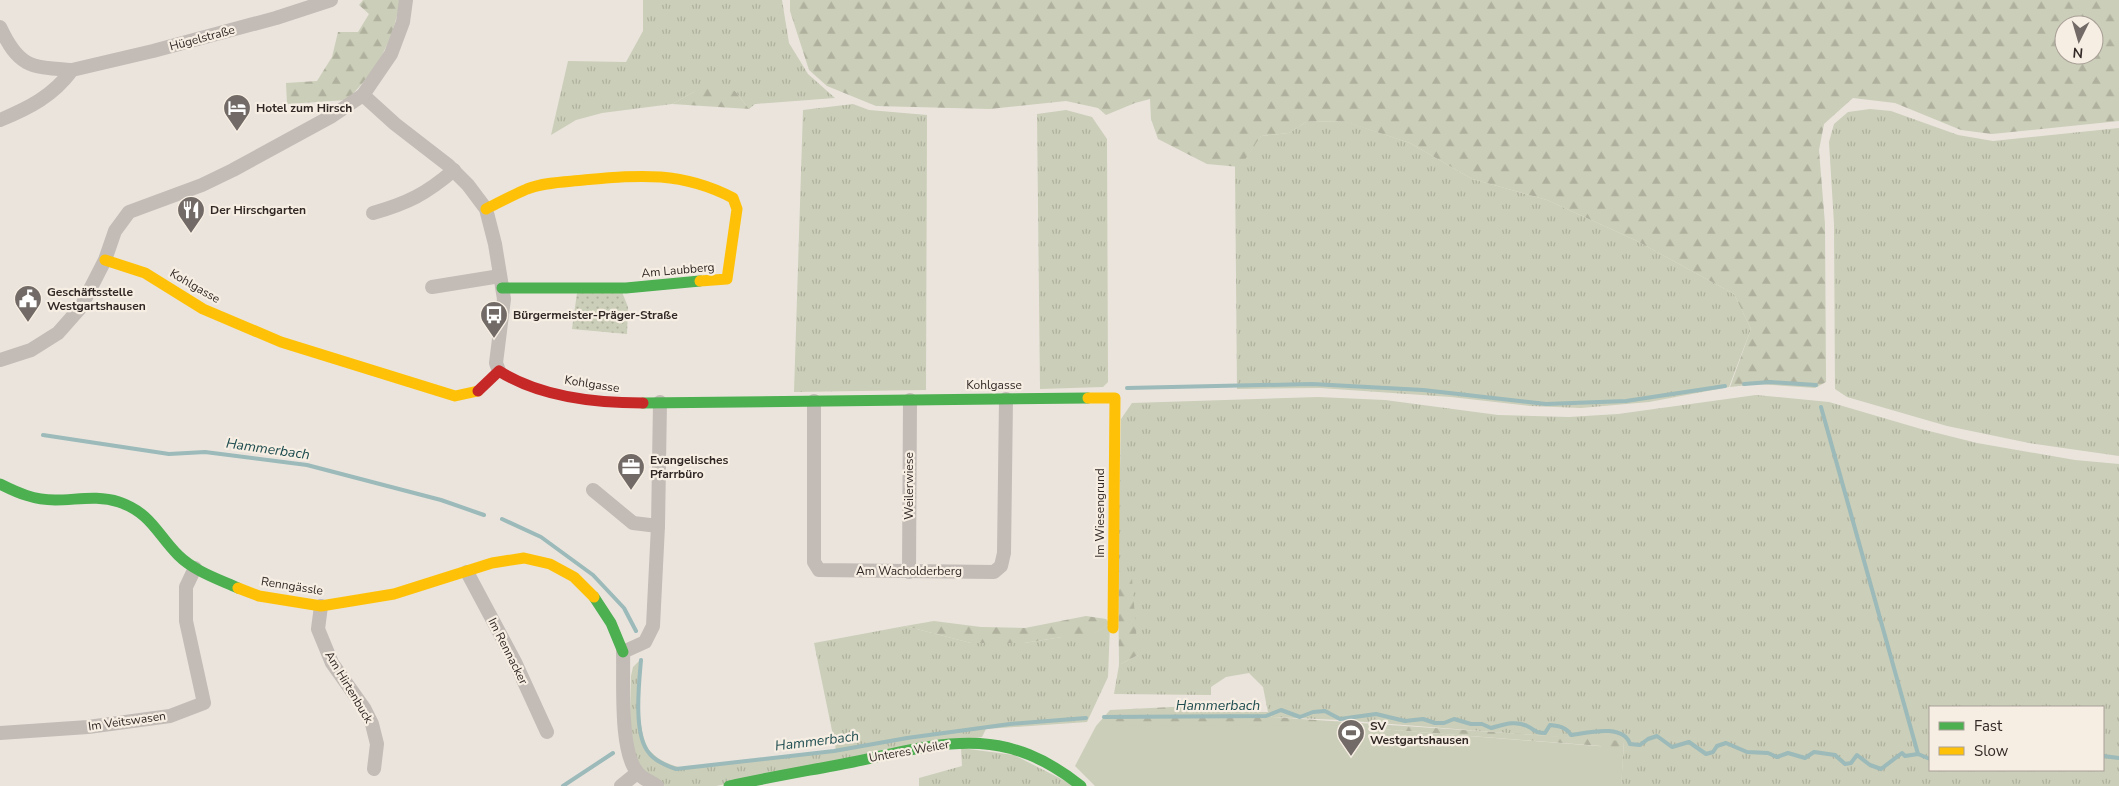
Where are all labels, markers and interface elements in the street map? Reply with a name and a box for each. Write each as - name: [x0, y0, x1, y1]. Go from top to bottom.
- north arrow: [2054, 15, 2104, 65]
- street label: Hügelstraße: [168, 22, 236, 54]
- text: N: [2072, 43, 2084, 62]
- hotel icon: Hotel zum Hirsch: [222, 93, 252, 132]
- place label: Hotel zum Hirsch: [256, 100, 352, 116]
- restaurant icon: Der Hirschgarten: [176, 195, 206, 234]
- place label: Der Hirschgarten: [210, 202, 306, 218]
- street label: Am Laubberg: [641, 259, 715, 281]
- street label: Kohlgasse: [167, 265, 223, 307]
- public building icon: Geschäftsstelle Westgartshausen: [13, 284, 43, 323]
- place label: Geschäftsstelle Westgartshausen: [47, 284, 146, 314]
- bus stop icon: Bürgermeister-Präger-Straße: [479, 300, 509, 339]
- place label: Bürgermeister-Präger-Straße: [513, 307, 678, 323]
- street label: Kohlgasse: [563, 372, 621, 396]
- street label: Kohlgasse: [966, 377, 1022, 393]
- water label: Hammerbach: [225, 434, 311, 464]
- office icon: Evangelisches Pfarrbüro: [616, 452, 646, 491]
- place label: Evangelisches Pfarrbüro: [650, 452, 729, 482]
- street label: Weilerwiese: [901, 452, 917, 520]
- street label: Im Wiesengrund: [1092, 468, 1108, 558]
- street label: Am Wacholderberg: [856, 563, 962, 579]
- street label: Renngässle: [260, 573, 324, 599]
- street label: Im Rennacker: [484, 615, 532, 688]
- street label: Am Hirtenbuck: [321, 648, 377, 727]
- water label: Hammerbach: [1176, 696, 1260, 715]
- legend: [1929, 706, 2104, 771]
- street label: Im Veitswasen: [87, 708, 167, 734]
- text: Fast: [1974, 716, 2003, 736]
- sports icon: SV Westgartshausen: [1336, 718, 1366, 757]
- place label: SV Westgartshausen: [1370, 718, 1469, 748]
- water label: Hammerbach: [774, 726, 860, 756]
- street label: Unteres Weiler: [868, 736, 951, 766]
- text: Slow: [1974, 741, 2009, 761]

